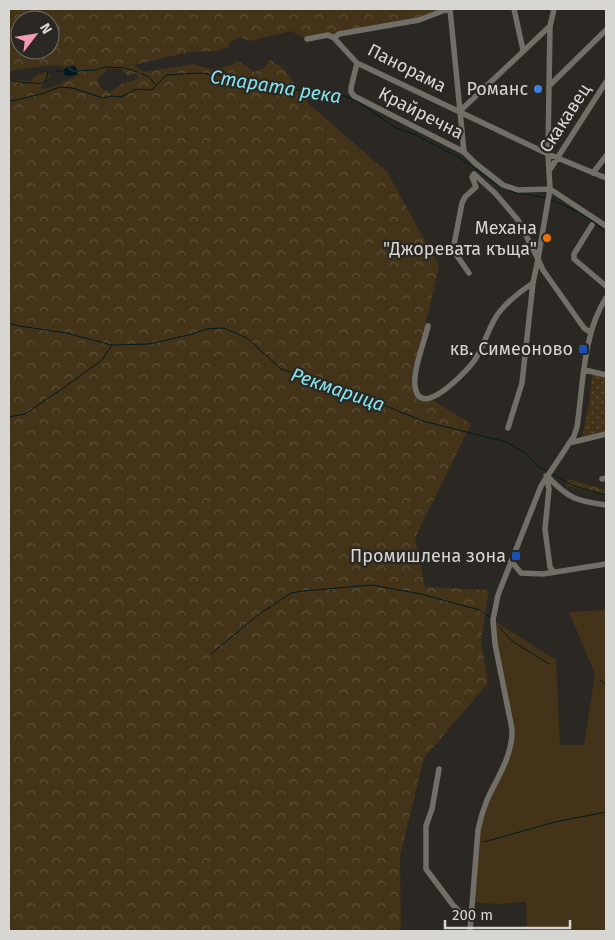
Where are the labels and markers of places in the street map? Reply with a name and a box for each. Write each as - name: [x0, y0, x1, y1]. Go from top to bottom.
- place label: Романс: [466, 78, 528, 100]
- marker: Романс: [532, 83, 544, 95]
- place label: Механа "Джоревата къща": [383, 217, 537, 260]
- marker: Механа "Джоревата къща": [541, 232, 553, 244]
- place label: кв. Симеоново: [450, 338, 573, 360]
- marker: кв. Симеоново: [577, 343, 589, 355]
- place label: Промишлена зона: [350, 545, 506, 567]
- marker: Промишлена зона: [510, 550, 522, 562]

